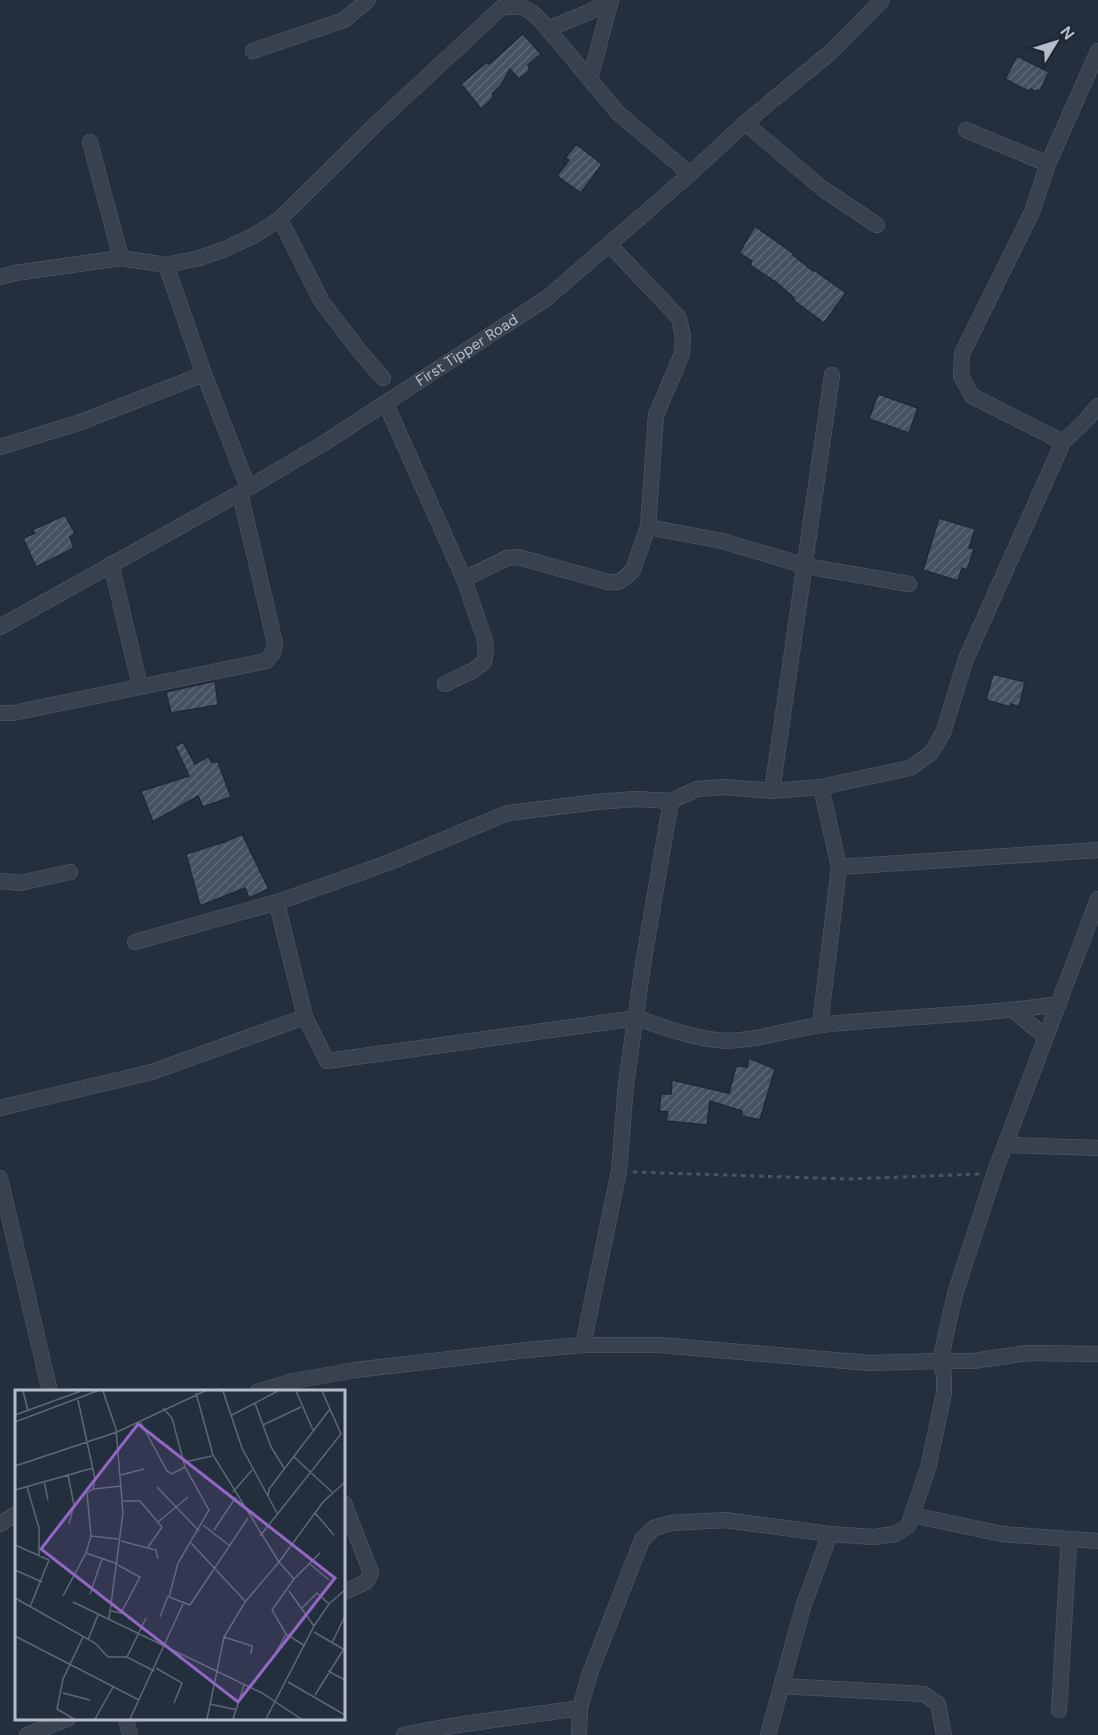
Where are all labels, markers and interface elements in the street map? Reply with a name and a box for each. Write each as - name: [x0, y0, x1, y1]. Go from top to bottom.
- north arrow: [1026, 12, 1086, 72]
- text: N: [1056, 22, 1079, 44]
- street label: First Tipper Road: [412, 310, 522, 391]
- inset map: [15, 1390, 345, 1720]

